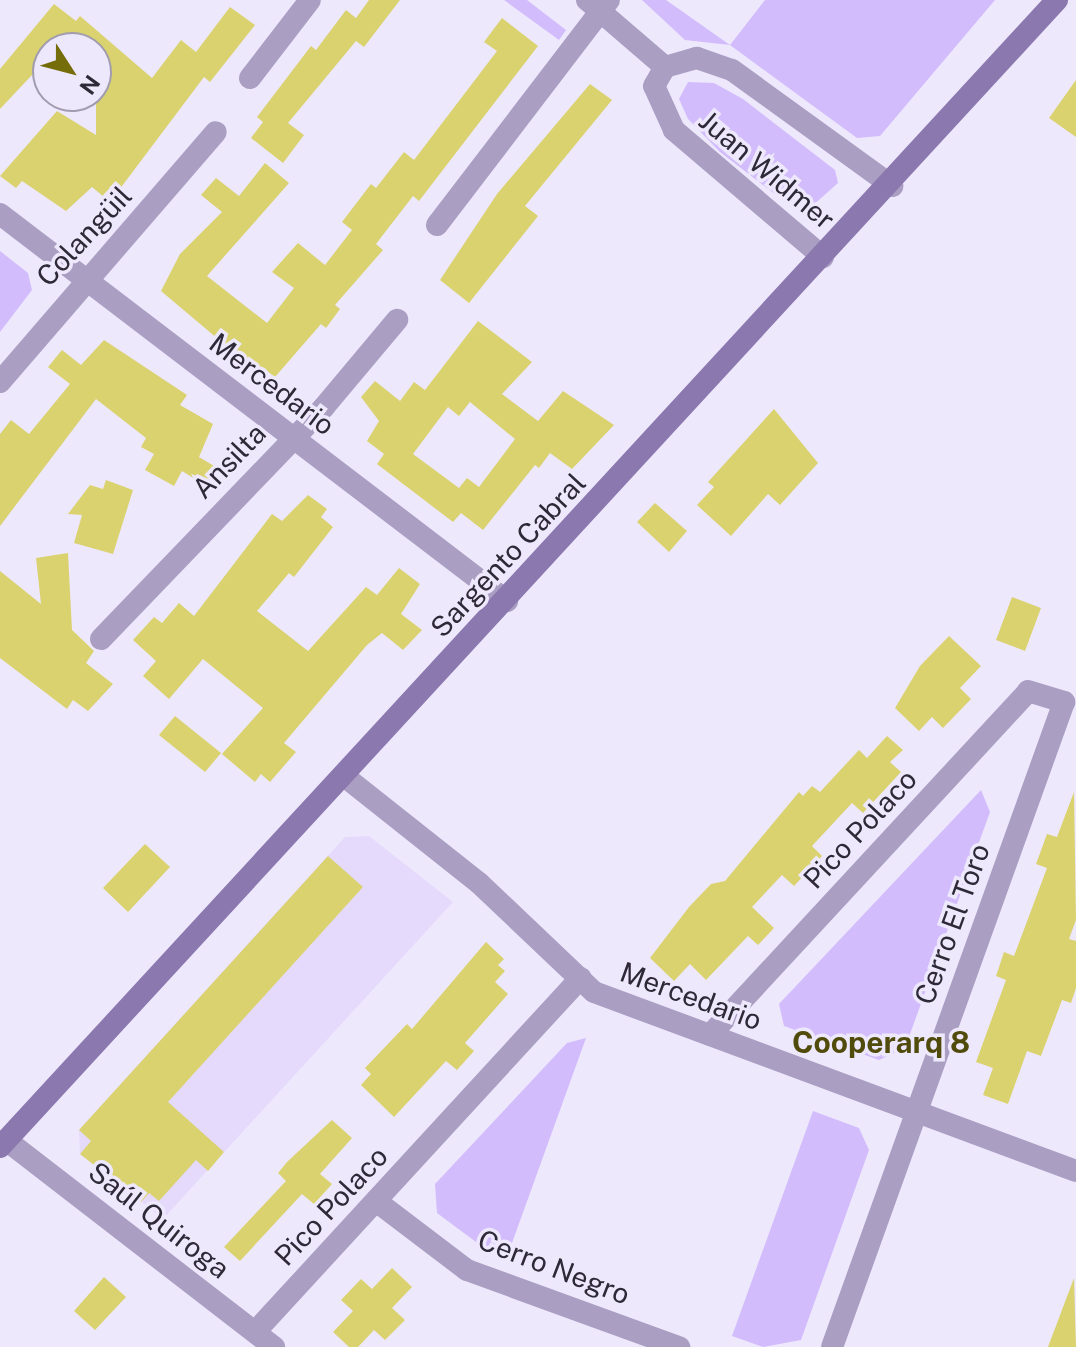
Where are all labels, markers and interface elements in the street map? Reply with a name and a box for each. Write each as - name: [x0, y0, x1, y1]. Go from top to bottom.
- north arrow: [32, 32, 112, 112]
- text: N: [74, 70, 105, 100]
- street label: Juan Widmer: [692, 103, 842, 237]
- street label: Colangüil: [29, 179, 139, 293]
- street label: Mercedario: [203, 326, 341, 442]
- street label: Ansilta: [185, 417, 273, 505]
- street label: Sargento Cabral: [423, 466, 593, 644]
- street label: Pico Polaco: [796, 762, 924, 896]
- street label: Cerro El Toro: [907, 839, 997, 1009]
- street label: Mercedario: [616, 955, 766, 1037]
- district label: Cooperarq 8: [792, 1024, 970, 1060]
- street label: Pico Polaco: [267, 1139, 395, 1273]
- street label: Saúl Quiroga: [82, 1155, 236, 1285]
- street label: Cerro Negro: [473, 1223, 635, 1311]

